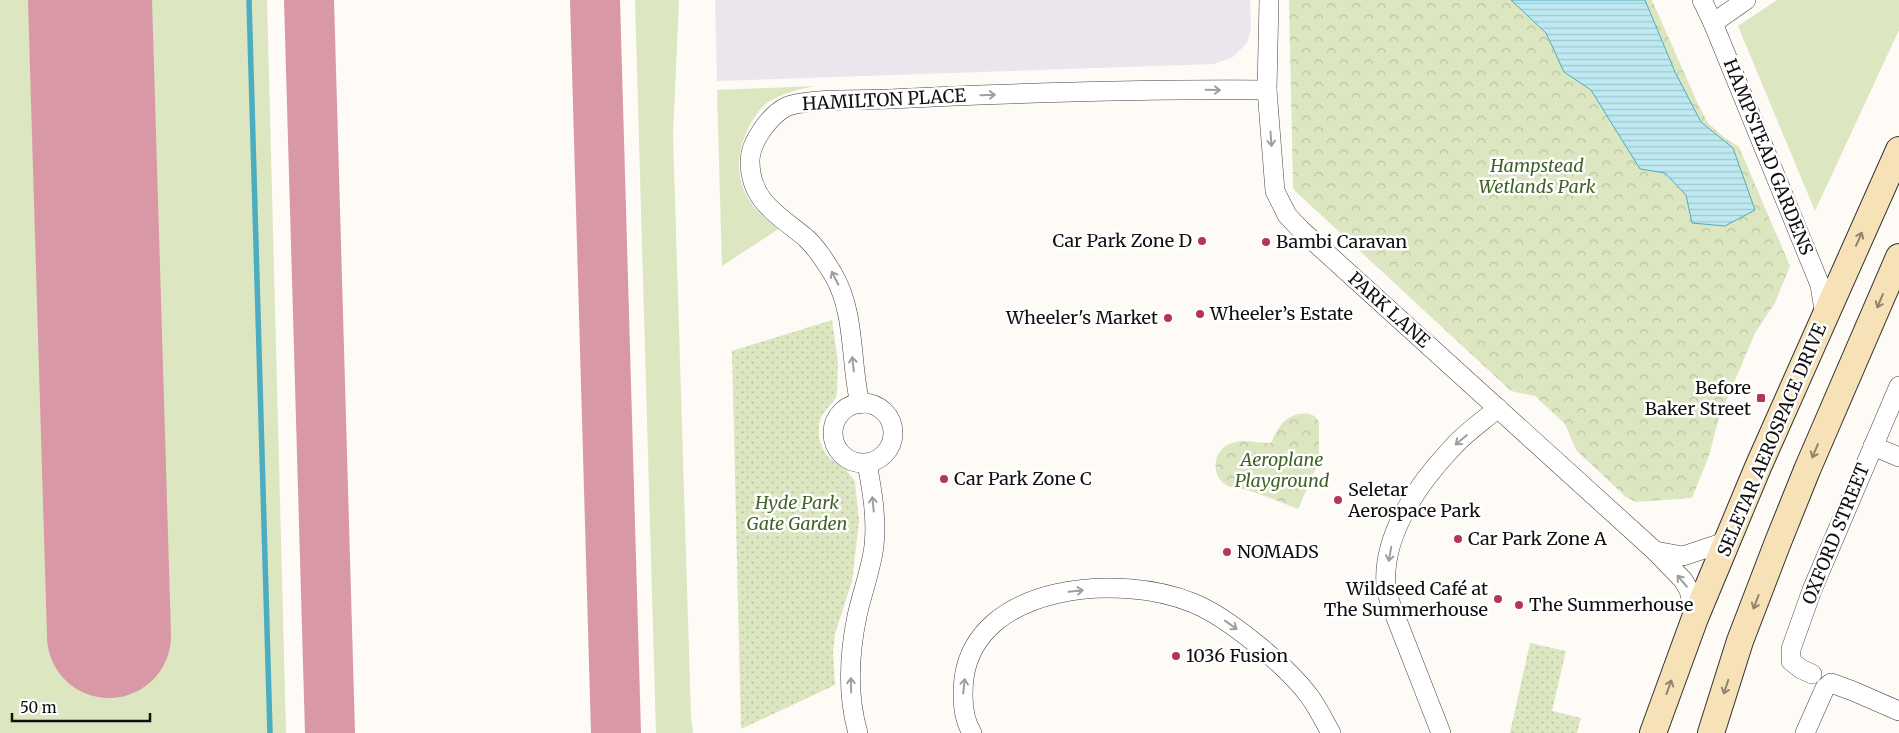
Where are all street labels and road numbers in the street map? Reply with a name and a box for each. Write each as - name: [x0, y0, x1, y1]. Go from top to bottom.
- street label: HAMPSTEAD GARDENS: [1719, 55, 1819, 259]
- street label: HAMILTON PLACE: [802, 84, 967, 115]
- street label: PARK LANE: [1344, 267, 1436, 353]
- street label: SELETAR AEROSPACE DRIVE: [1712, 319, 1831, 560]
- street label: OXFORD STREET: [1797, 459, 1874, 608]

